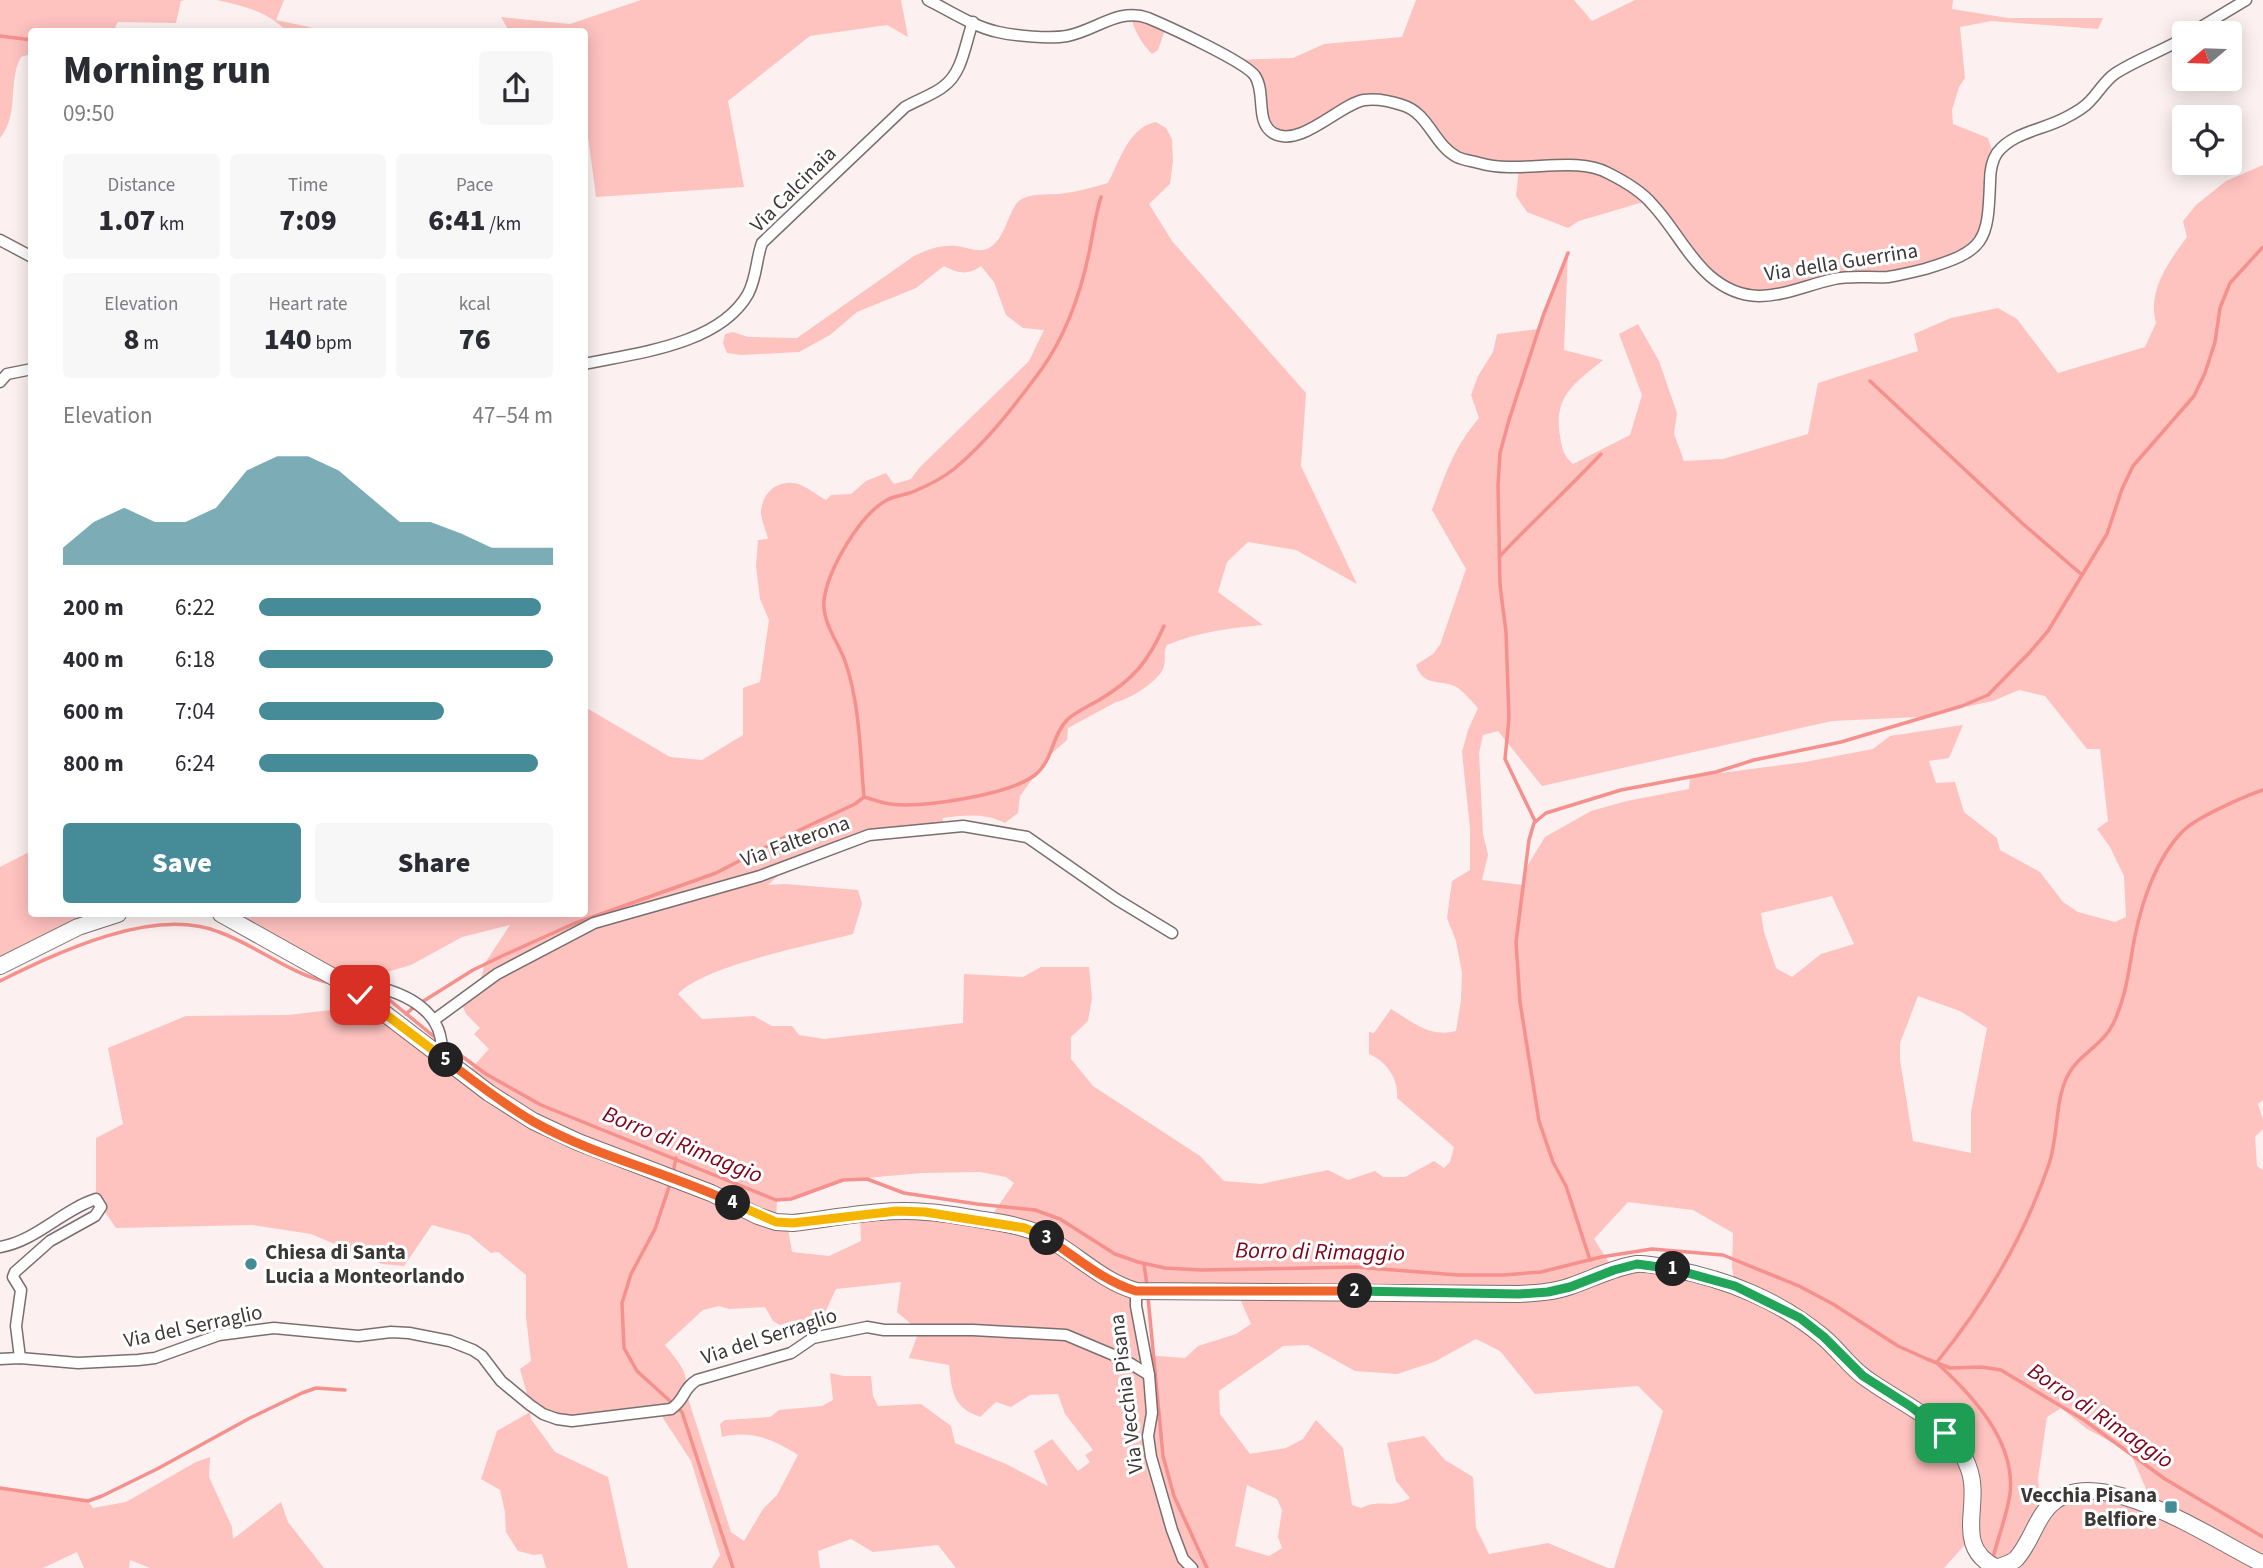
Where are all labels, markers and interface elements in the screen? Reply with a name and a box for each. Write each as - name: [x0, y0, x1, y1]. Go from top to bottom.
- north arrow: [2172, 21, 2242, 91]
- map controls: [2172, 21, 2242, 175]
- text: Morning run: [63, 44, 271, 98]
- button: share: [479, 51, 553, 125]
- text: 09:50: [63, 97, 114, 130]
- button: locate: [2172, 105, 2242, 175]
- street label: Via Calcinaia: [743, 139, 843, 239]
- text: Distance: [108, 172, 175, 199]
- text: Time: [288, 172, 328, 199]
- text: Pace: [456, 172, 493, 199]
- text: 1.07: [98, 199, 156, 242]
- text: 7:09: [279, 199, 337, 242]
- text: 6:41: [428, 199, 486, 242]
- text: km: [156, 211, 185, 238]
- text: /km: [486, 211, 521, 238]
- street label: Via della Guerrina: [1762, 235, 1920, 289]
- text: Elevation: [104, 291, 178, 318]
- text: Heart rate: [268, 291, 347, 318]
- text: kcal: [459, 291, 491, 318]
- text: 8: [124, 318, 140, 361]
- text: 140: [264, 318, 312, 361]
- text: 76: [459, 318, 491, 361]
- text: m: [140, 330, 159, 357]
- text: bpm: [312, 330, 352, 357]
- text: Elevation: [63, 399, 153, 432]
- text: 47–54 m: [473, 399, 553, 432]
- text: 200 m: [63, 591, 124, 624]
- text: 6:22: [175, 591, 215, 624]
- text: 400 m: [63, 643, 124, 676]
- text: 6:18: [175, 643, 215, 676]
- text: 600 m: [63, 695, 124, 728]
- text: 7:04: [175, 695, 215, 728]
- text: 800 m: [63, 747, 124, 780]
- text: 6:24: [175, 747, 215, 780]
- street label: Via Falterona: [736, 807, 854, 875]
- button: Save: [63, 823, 301, 903]
- button: Share: [315, 823, 553, 903]
- pin: [330, 965, 390, 1025]
- icon: check: [341, 976, 379, 1014]
- pin: 5: [428, 1042, 464, 1078]
- text: 5: [440, 1046, 451, 1073]
- water label: Borro di Rimaggio: [598, 1097, 768, 1192]
- pin: 4: [716, 1186, 750, 1220]
- text: 4: [727, 1189, 738, 1216]
- pin: 3: [1030, 1220, 1064, 1256]
- text: 3: [1041, 1224, 1052, 1251]
- water label: Borro di Rimaggio: [1235, 1234, 1405, 1269]
- place label: Chiesa di Santa Lucia a Monteorlando: [265, 1237, 465, 1291]
- pin: 1: [1656, 1252, 1690, 1286]
- text: 1: [1667, 1255, 1678, 1282]
- marker: Chiesa di Santa Lucia a Monteorlando: [243, 1256, 259, 1272]
- pin: 2: [1338, 1274, 1372, 1308]
- text: 2: [1349, 1277, 1360, 1304]
- street label: Via del Serraglio: [121, 1297, 265, 1355]
- street label: Via del Serraglio: [697, 1300, 841, 1372]
- street label: Via Vecchia Pisana: [1101, 1313, 1151, 1475]
- water label: Borro di Rimaggio: [2021, 1354, 2180, 1477]
- pin: [1915, 1403, 1975, 1463]
- icon: arrive: [1926, 1414, 1964, 1452]
- place label: Vecchia Pisana Belfiore: [2020, 1480, 2157, 1534]
- marker: Vecchia Pisana Belfiore: [2163, 1499, 2179, 1515]

